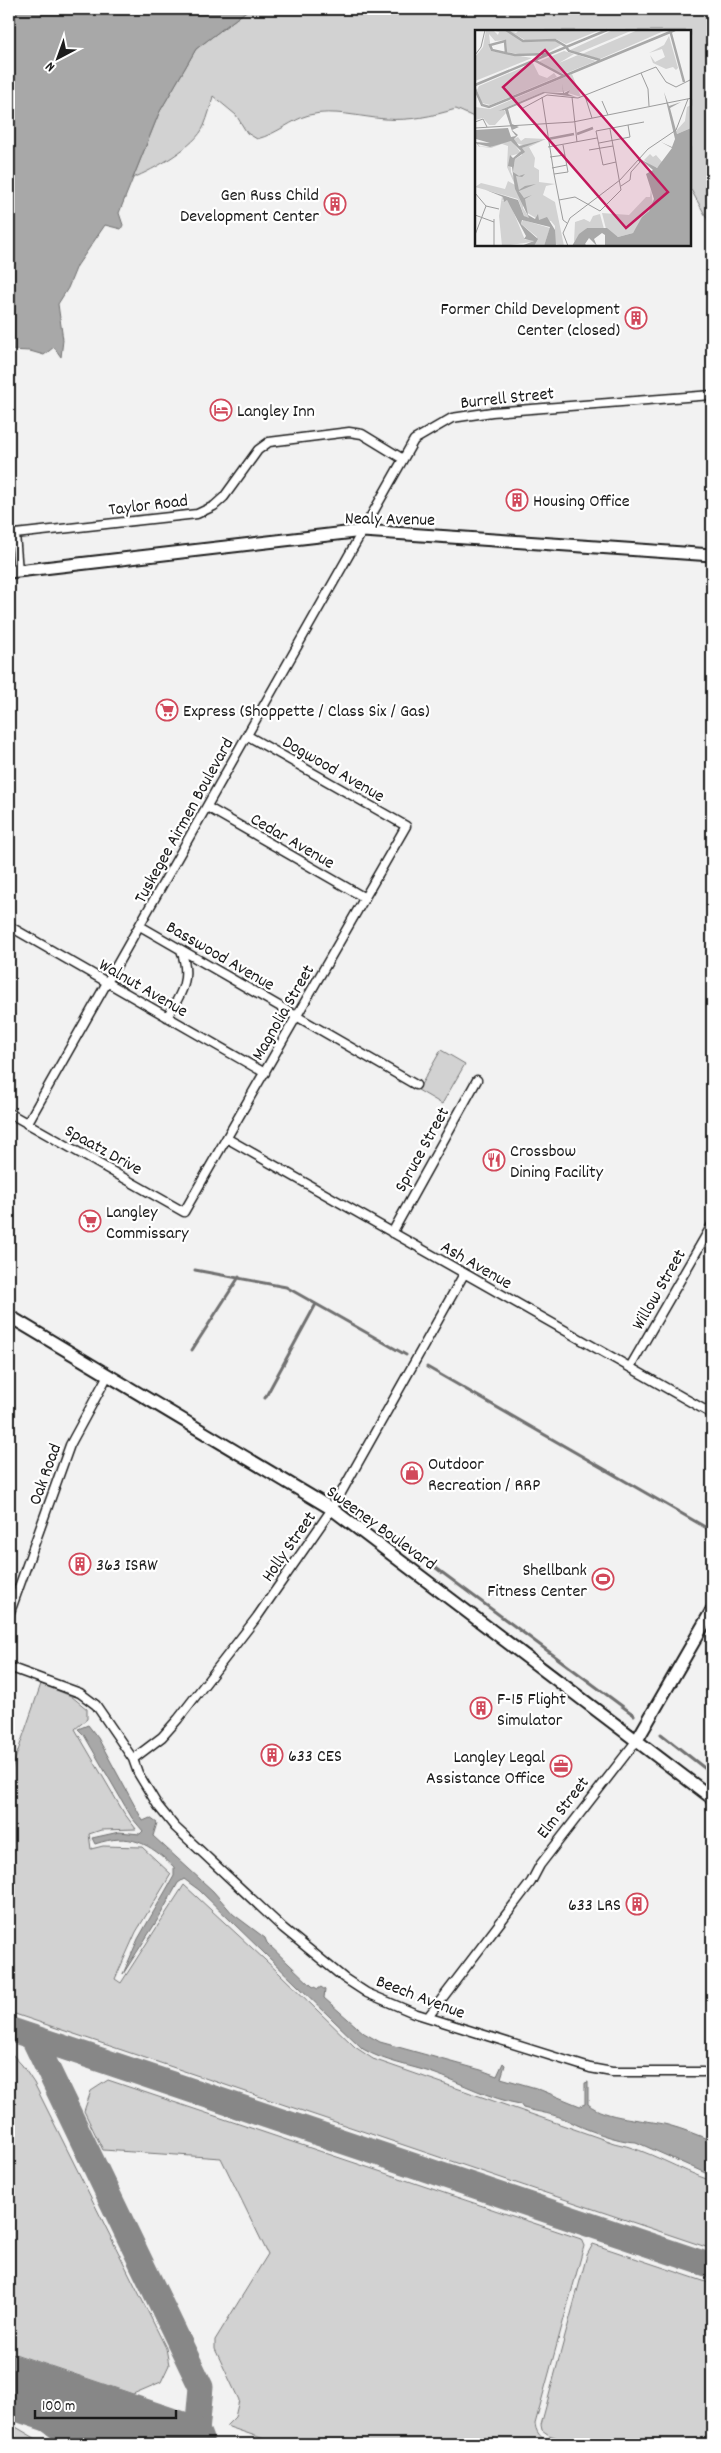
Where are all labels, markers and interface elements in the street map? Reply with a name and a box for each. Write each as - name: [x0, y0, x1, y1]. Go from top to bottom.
- inset map: [475, 30, 691, 246]
- north arrow: [32, 32, 82, 82]
- text: N: [42, 56, 60, 76]
- place label: Gen Russ Child Development Center: [180, 184, 319, 230]
- building icon: Gen Russ Child Development Center: [323, 192, 347, 216]
- place label: Former Child Development Center (closed): [440, 298, 620, 344]
- building icon: Former Child Development Center (closed): [624, 306, 648, 330]
- street label: Burrell Street: [459, 382, 556, 417]
- hotel icon: Langley Inn: [209, 398, 233, 422]
- place label: Langley Inn: [237, 400, 315, 425]
- building icon: Housing Office: [505, 488, 529, 512]
- street label: Taylor Road: [107, 489, 189, 524]
- place label: Housing Office: [533, 490, 630, 515]
- street label: Nealy Avenue: [345, 507, 435, 534]
- supermarket icon: Express (Shoppette / Class Six / Gas): [155, 698, 179, 722]
- place label: Express (Shoppette / Class Six / Gas): [183, 700, 430, 725]
- street label: Dogwood Avenue: [277, 731, 389, 810]
- street label: Tuskegee Airmen Boulevard: [129, 734, 241, 909]
- street label: Cedar Avenue: [245, 808, 339, 876]
- street label: Basswood Avenue: [161, 916, 279, 998]
- street label: Walnut Avenue: [94, 954, 192, 1025]
- street label: Magnolia Street: [247, 960, 322, 1066]
- street label: Spruce Street: [390, 1103, 457, 1197]
- street label: Spaatz Drive: [59, 1120, 146, 1183]
- place label: Crossbow Dining Facility: [510, 1140, 604, 1186]
- restaurant icon: Crossbow Dining Facility: [482, 1148, 506, 1172]
- place label: Langley Commissary: [106, 1201, 189, 1247]
- supermarket icon: Langley Commissary: [78, 1209, 102, 1233]
- street label: Ash Avenue: [435, 1236, 516, 1297]
- street label: Willow Street: [627, 1245, 694, 1335]
- street label: Oak Road: [24, 1441, 69, 1509]
- place label: Outdoor Recreation / RRP: [428, 1453, 540, 1499]
- shop icon: Outdoor Recreation / RRP: [400, 1461, 424, 1485]
- street label: Sweeney Boulevard: [320, 1481, 441, 1578]
- street label: Holly Street: [257, 1507, 324, 1588]
- building icon: 363 ISRW: [68, 1552, 92, 1576]
- place label: 363 ISRW: [96, 1554, 158, 1579]
- place label: Shellbank Fitness Center: [487, 1559, 587, 1605]
- sports icon: Shellbank Fitness Center: [591, 1567, 615, 1591]
- place label: F-15 Flight Simulator: [497, 1688, 566, 1734]
- building icon: F-15 Flight Simulator: [469, 1696, 493, 1720]
- building icon: 633 CES: [260, 1743, 284, 1767]
- place label: 633 CES: [288, 1745, 342, 1770]
- place label: Langley Legal Assistance Office: [426, 1746, 546, 1792]
- office icon: Langley Legal Assistance Office: [549, 1754, 573, 1778]
- street label: Elm Street: [532, 1772, 596, 1845]
- building icon: 633 LRS: [625, 1892, 649, 1916]
- place label: 633 LRS: [568, 1894, 621, 1919]
- street label: Beech Avenue: [372, 1970, 468, 2027]
- scale bar: [35, 2388, 176, 2420]
- text: 100 m: [42, 2396, 75, 2418]

